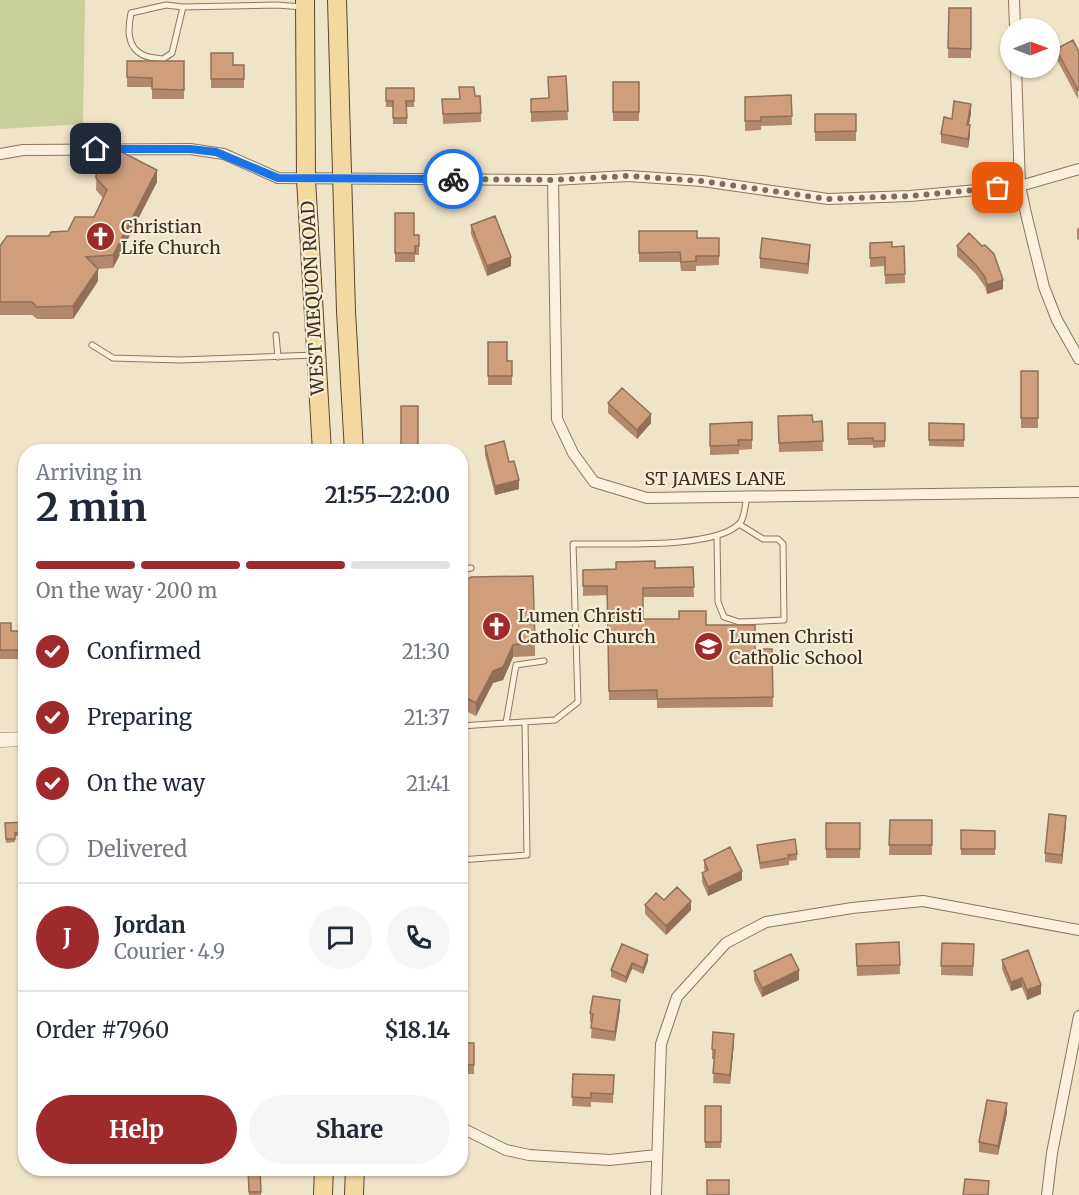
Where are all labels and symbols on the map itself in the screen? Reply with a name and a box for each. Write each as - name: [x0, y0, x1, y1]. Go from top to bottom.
- north arrow: [1000, 18, 1060, 78]
- pin: [70, 123, 121, 174]
- courier: [423, 149, 483, 209]
- pin: [972, 162, 1023, 213]
- street label: WEST MEQUON ROAD: [296, 200, 329, 397]
- place label: Christian Life Church: [121, 215, 221, 259]
- church icon: Christian Life Church: [84, 221, 116, 253]
- street label: ST JAMES LANE: [645, 467, 786, 490]
- place label: Lumen Christi Catholic Church: [518, 604, 656, 648]
- church icon: Lumen Christi Catholic Church: [481, 610, 513, 642]
- place label: Lumen Christi Catholic School: [729, 625, 863, 669]
- school or university icon: Lumen Christi Catholic School: [692, 631, 724, 663]

